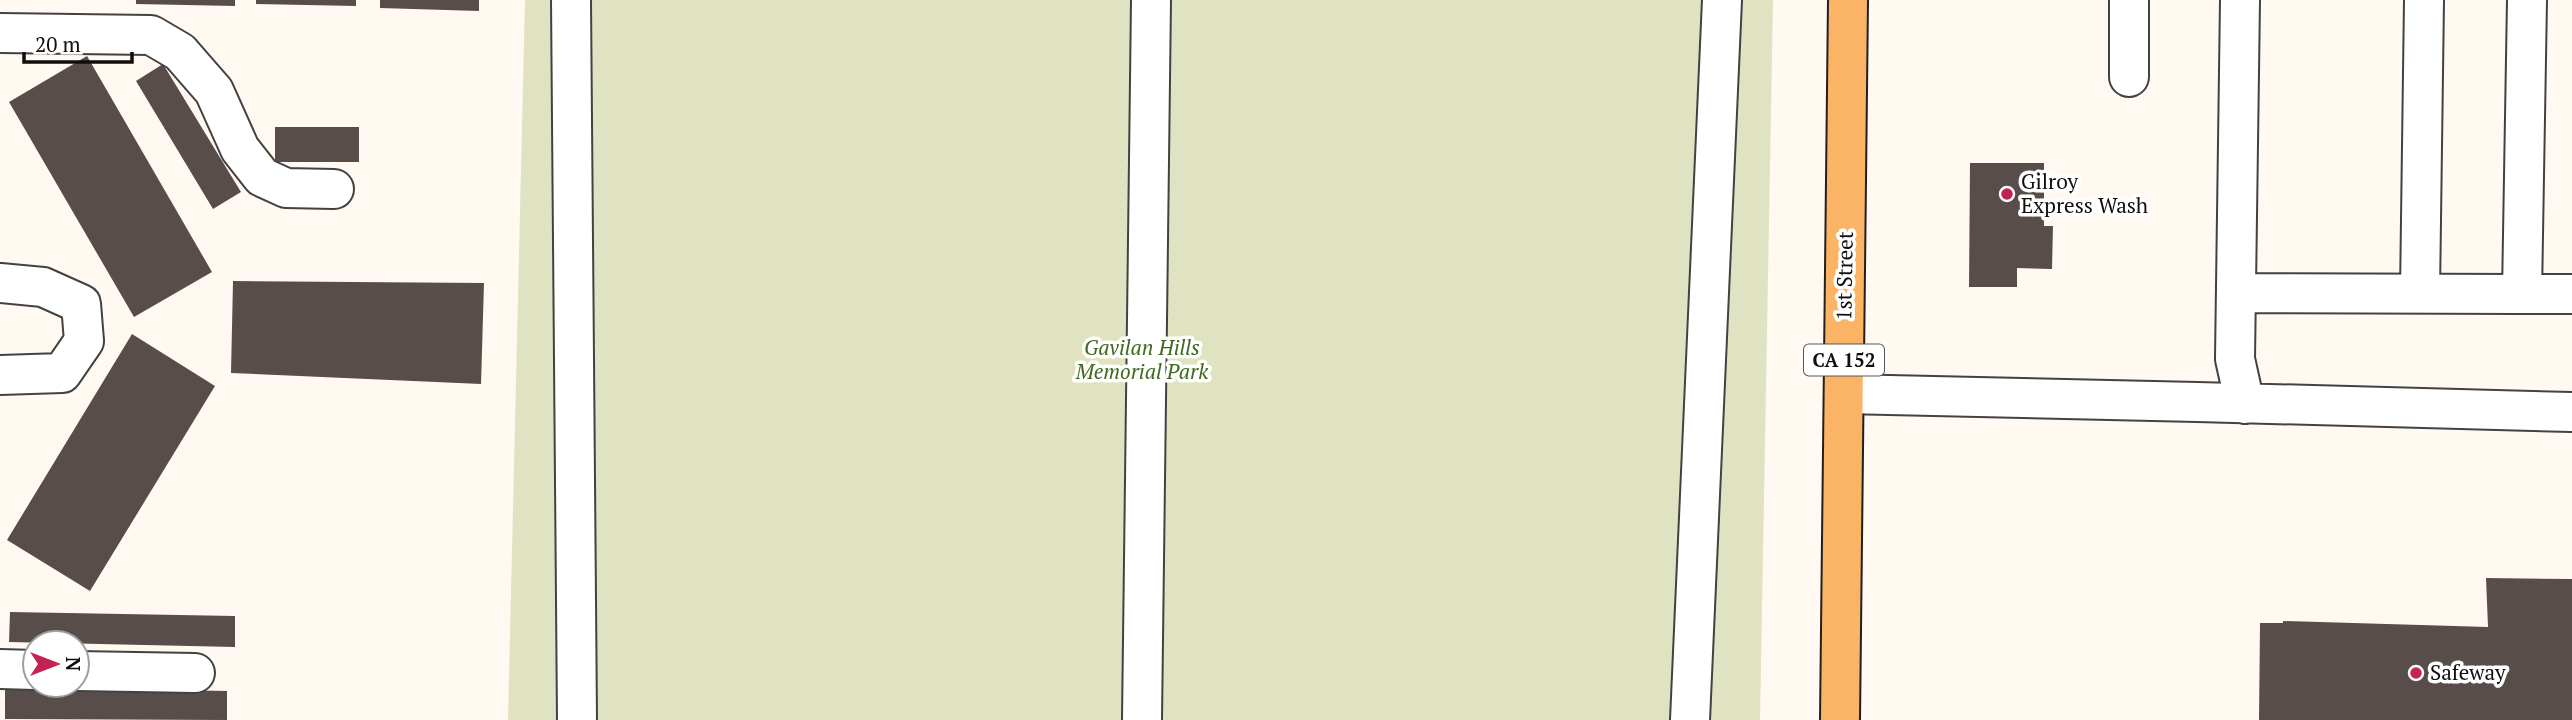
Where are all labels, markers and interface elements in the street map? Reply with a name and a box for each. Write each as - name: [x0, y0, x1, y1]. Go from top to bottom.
- scale bar: [24, 21, 133, 65]
- text: 20 m: [35, 30, 81, 58]
- place label: Gilroy Express Wash: [2021, 167, 2148, 219]
- marker: Gilroy Express Wash: [1999, 186, 2015, 202]
- street label: 1st Street: [1829, 231, 1859, 321]
- park label: Gavilan Hills Memorial Park: [1075, 333, 1209, 385]
- road number: CA 152: [1804, 344, 1884, 376]
- north arrow: [21, 629, 91, 699]
- text: N: [61, 657, 86, 672]
- place label: Safeway: [2430, 658, 2506, 686]
- marker: Safeway: [2408, 665, 2424, 681]

